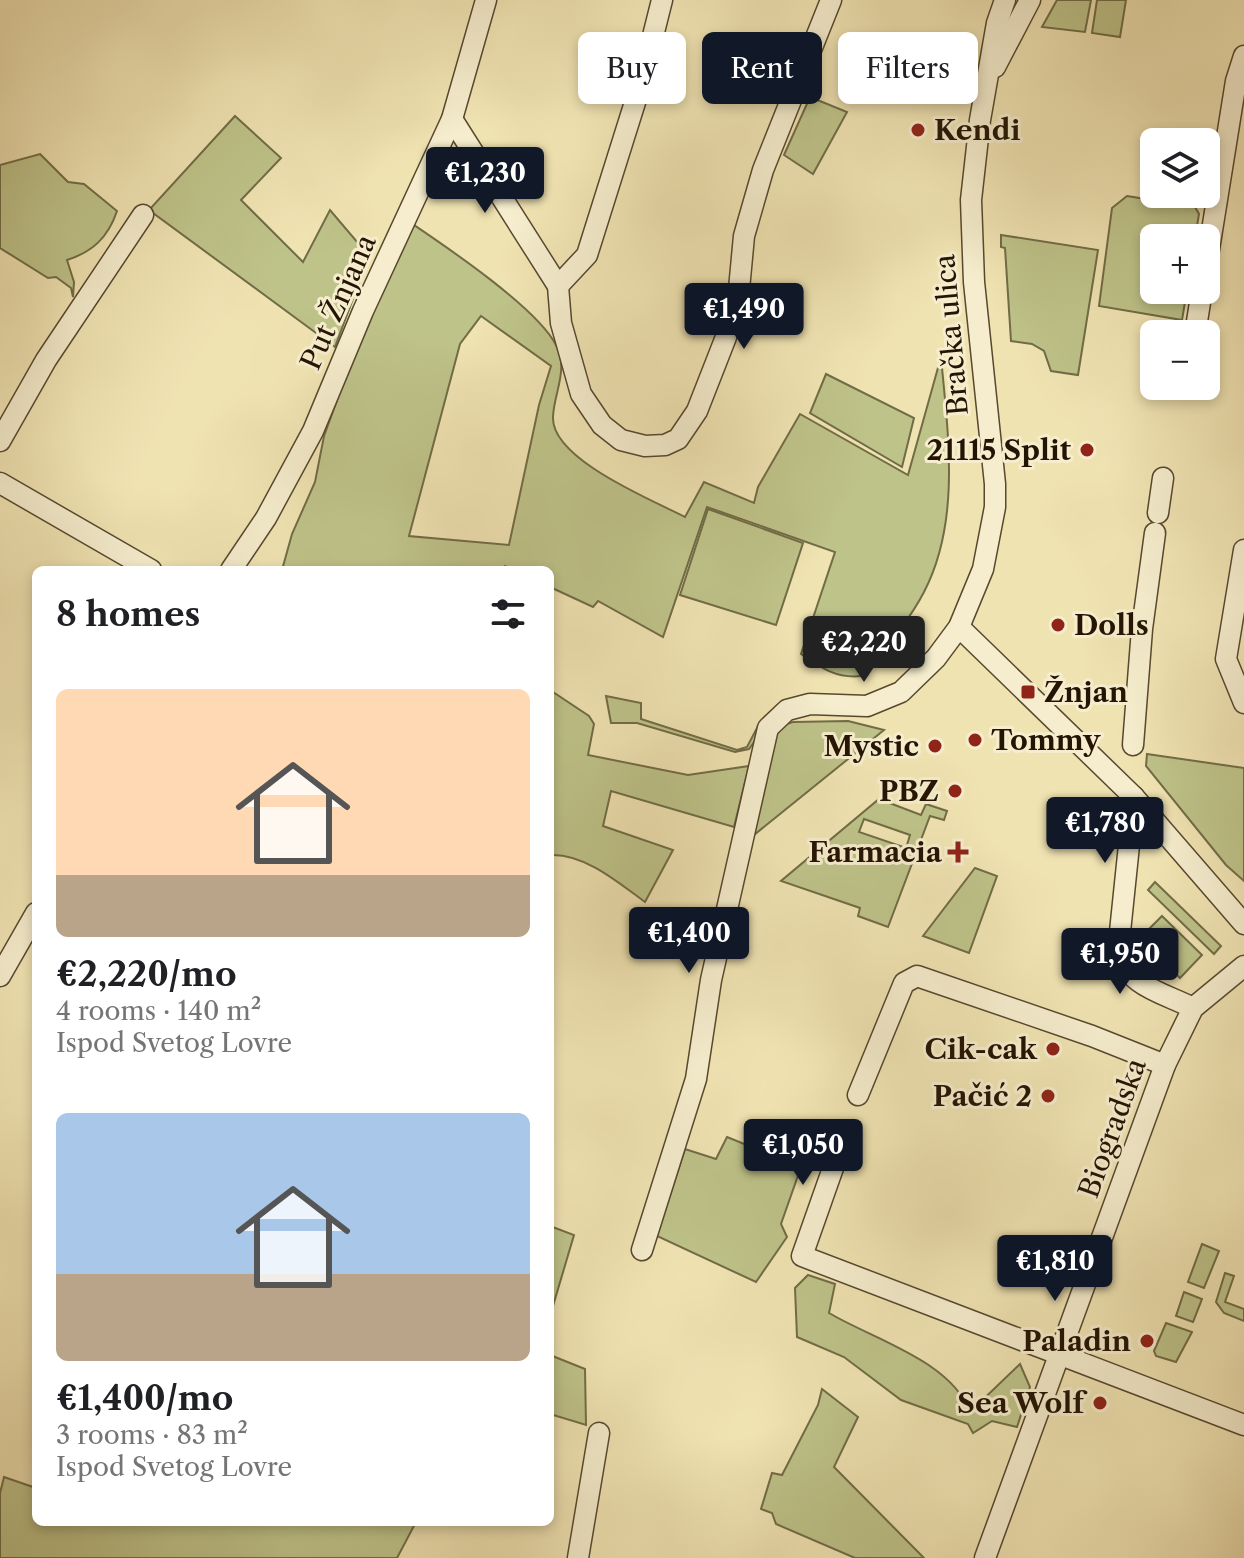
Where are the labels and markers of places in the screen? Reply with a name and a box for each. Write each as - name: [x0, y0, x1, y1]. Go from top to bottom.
- place label: Kendi: [934, 113, 1020, 147]
- marker: Kendi: [909, 121, 927, 139]
- pin: €1,230: [420, 147, 550, 215]
- pin: €1,490: [679, 283, 809, 351]
- place label: 21115 Split: [927, 433, 1072, 467]
- marker: 21115 Split: [1078, 441, 1096, 459]
- place label: Dolls: [1074, 608, 1149, 642]
- pin: €2,220: [799, 616, 929, 684]
- marker: Dolls: [1049, 616, 1067, 634]
- place label: Žnjan: [1044, 675, 1128, 709]
- marker: Žnjan: [1019, 683, 1037, 701]
- place label: Tommy: [991, 723, 1101, 757]
- place label: Mystic: [824, 729, 919, 763]
- marker: Tommy: [966, 731, 984, 749]
- marker: Mystic: [926, 737, 944, 755]
- place label: PBZ: [879, 774, 939, 808]
- marker: PBZ: [946, 782, 964, 800]
- pin: €1,780: [1040, 797, 1170, 865]
- place label: Farmacia: [809, 835, 943, 869]
- marker: Farmacia: [949, 843, 967, 861]
- pin: €1,400: [624, 907, 754, 975]
- pin: €1,950: [1055, 928, 1185, 996]
- place label: Cik-cak: [925, 1032, 1038, 1066]
- marker: Cik-cak: [1044, 1040, 1062, 1058]
- place label: Pačić 2: [933, 1079, 1032, 1113]
- marker: Pačić 2: [1039, 1087, 1057, 1105]
- pin: €1,050: [738, 1119, 868, 1187]
- pin: €1,810: [990, 1235, 1120, 1303]
- place label: Paladin: [1022, 1324, 1131, 1358]
- marker: Paladin: [1138, 1332, 1156, 1350]
- place label: Sea Wolf: [957, 1386, 1088, 1420]
- marker: Sea Wolf: [1091, 1394, 1109, 1412]

